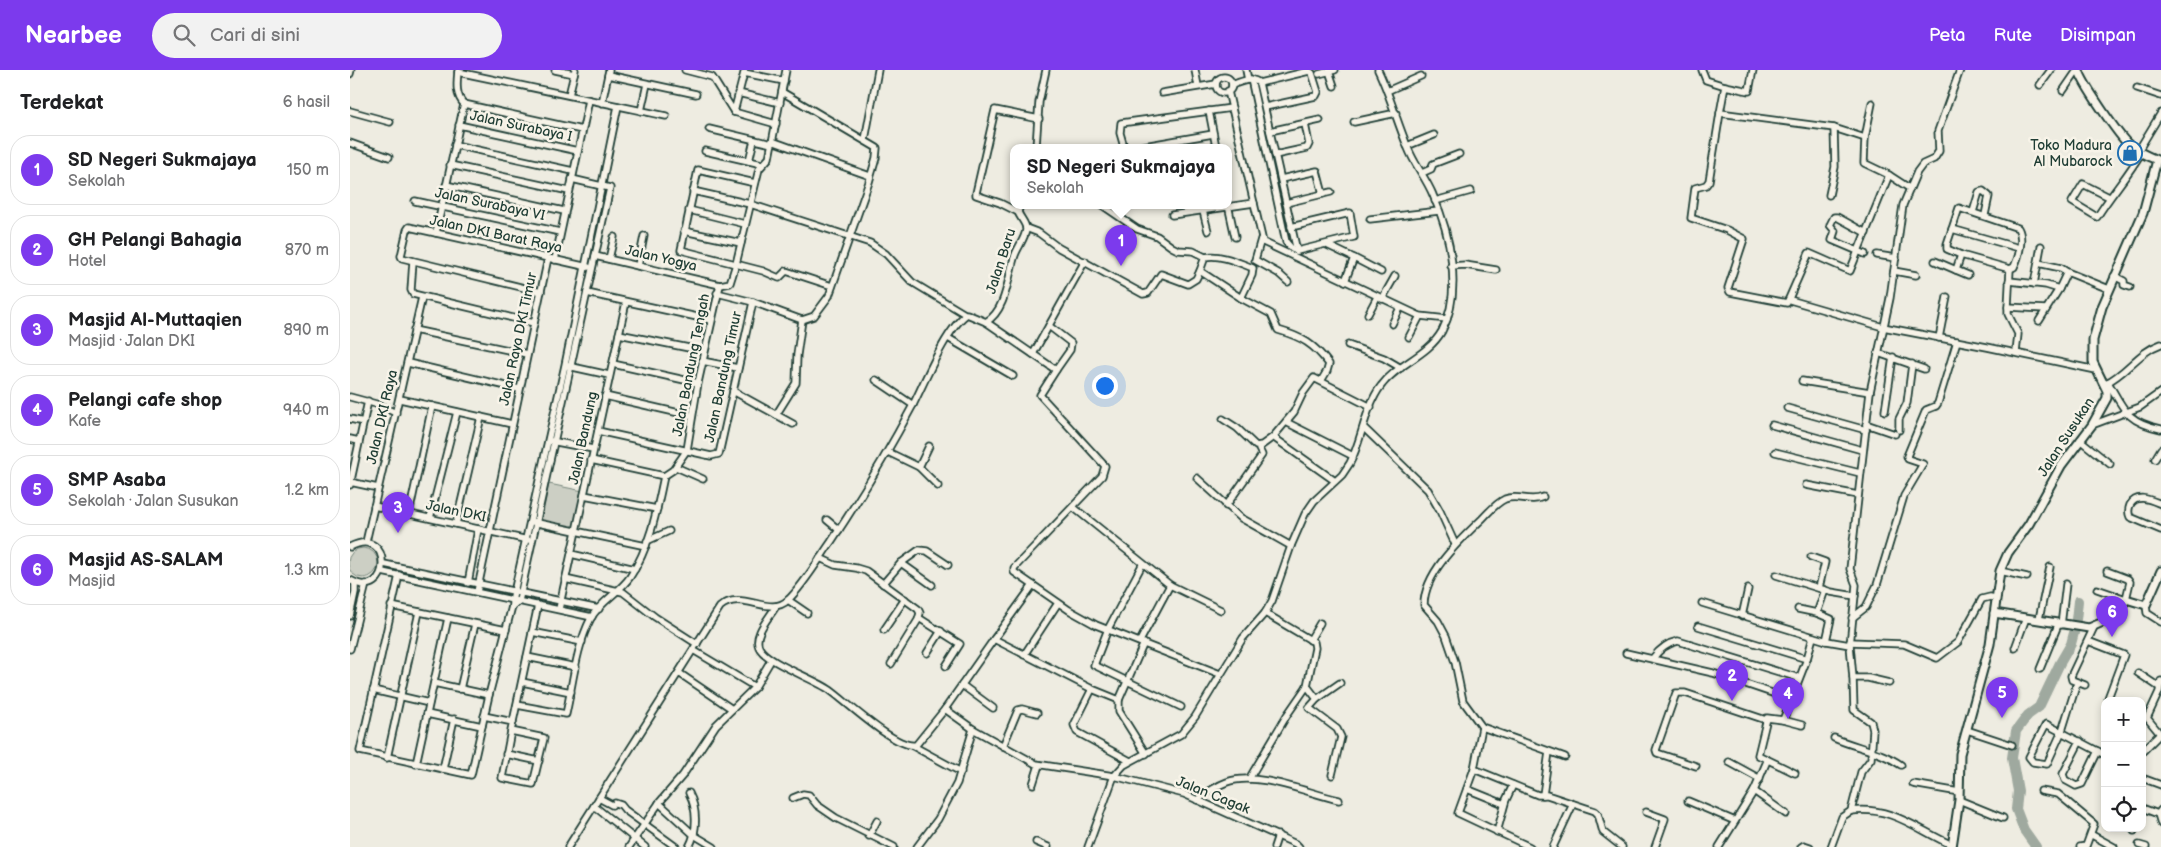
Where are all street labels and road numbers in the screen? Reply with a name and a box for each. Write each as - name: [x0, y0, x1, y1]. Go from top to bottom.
- street label: Jalan Surabaya I: [468, 107, 574, 145]
- street label: Jalan Surabaya VI: [433, 184, 547, 224]
- street label: Jalan DKI Barat Raya: [428, 212, 564, 256]
- street label: Jalan Baru: [982, 226, 1020, 296]
- street label: Jalan Yogya: [623, 241, 699, 275]
- street label: Jalan Raya DKI Timur: [496, 270, 541, 407]
- street label: Jalan Bandung Tengah: [669, 292, 713, 438]
- street label: Jalan Bandung Timur: [701, 309, 745, 444]
- street label: Jalan DKI Raya: [363, 368, 401, 466]
- street label: Jalan Bandung: [565, 390, 601, 486]
- street label: Jalan Susukan: [2034, 394, 2098, 480]
- street label: Jalan DKI: [424, 496, 488, 526]
- street label: Jalan Cagak: [1173, 772, 1253, 818]

